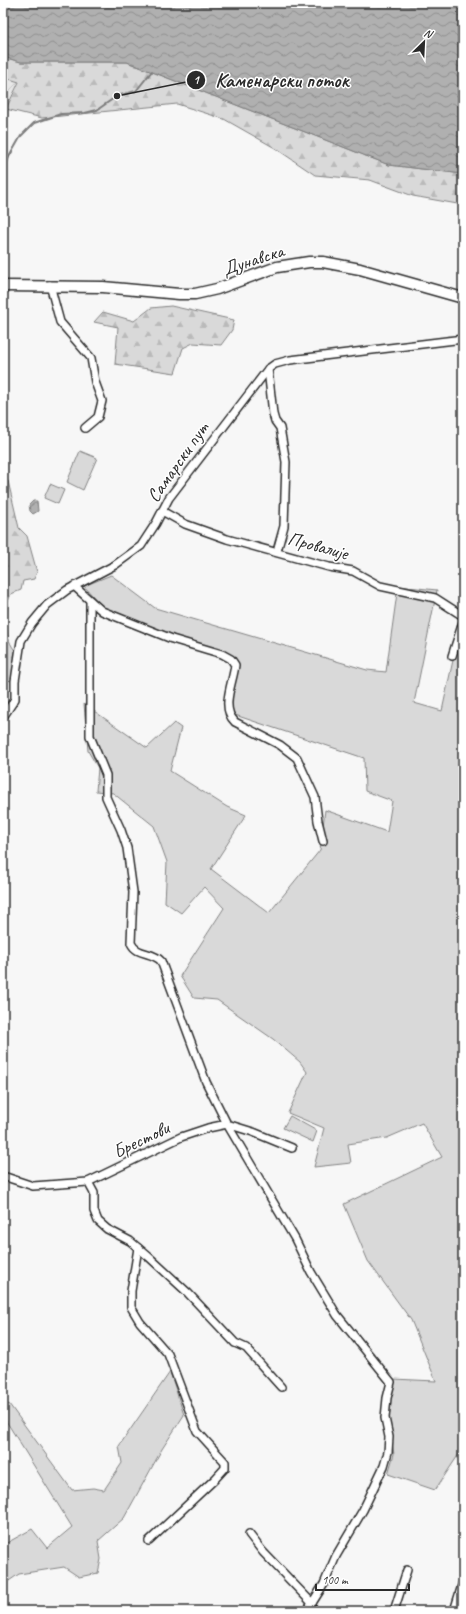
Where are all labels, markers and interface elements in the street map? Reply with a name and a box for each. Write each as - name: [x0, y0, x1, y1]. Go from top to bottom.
- north arrow: [404, 22, 444, 62]
- text: N: [422, 25, 436, 42]
- callout: Каменарски поток: [186, 64, 358, 96]
- text: Каменарски поток: [215, 68, 351, 93]
- text: 1: [193, 72, 200, 88]
- street label: Дунавска: [219, 238, 289, 281]
- street label: Самарски пут: [142, 416, 215, 507]
- street label: Провалије: [285, 526, 353, 566]
- street label: Брестови: [109, 1115, 175, 1164]
- scale bar: [316, 1566, 409, 1592]
- text: 100 m: [322, 1572, 349, 1588]

